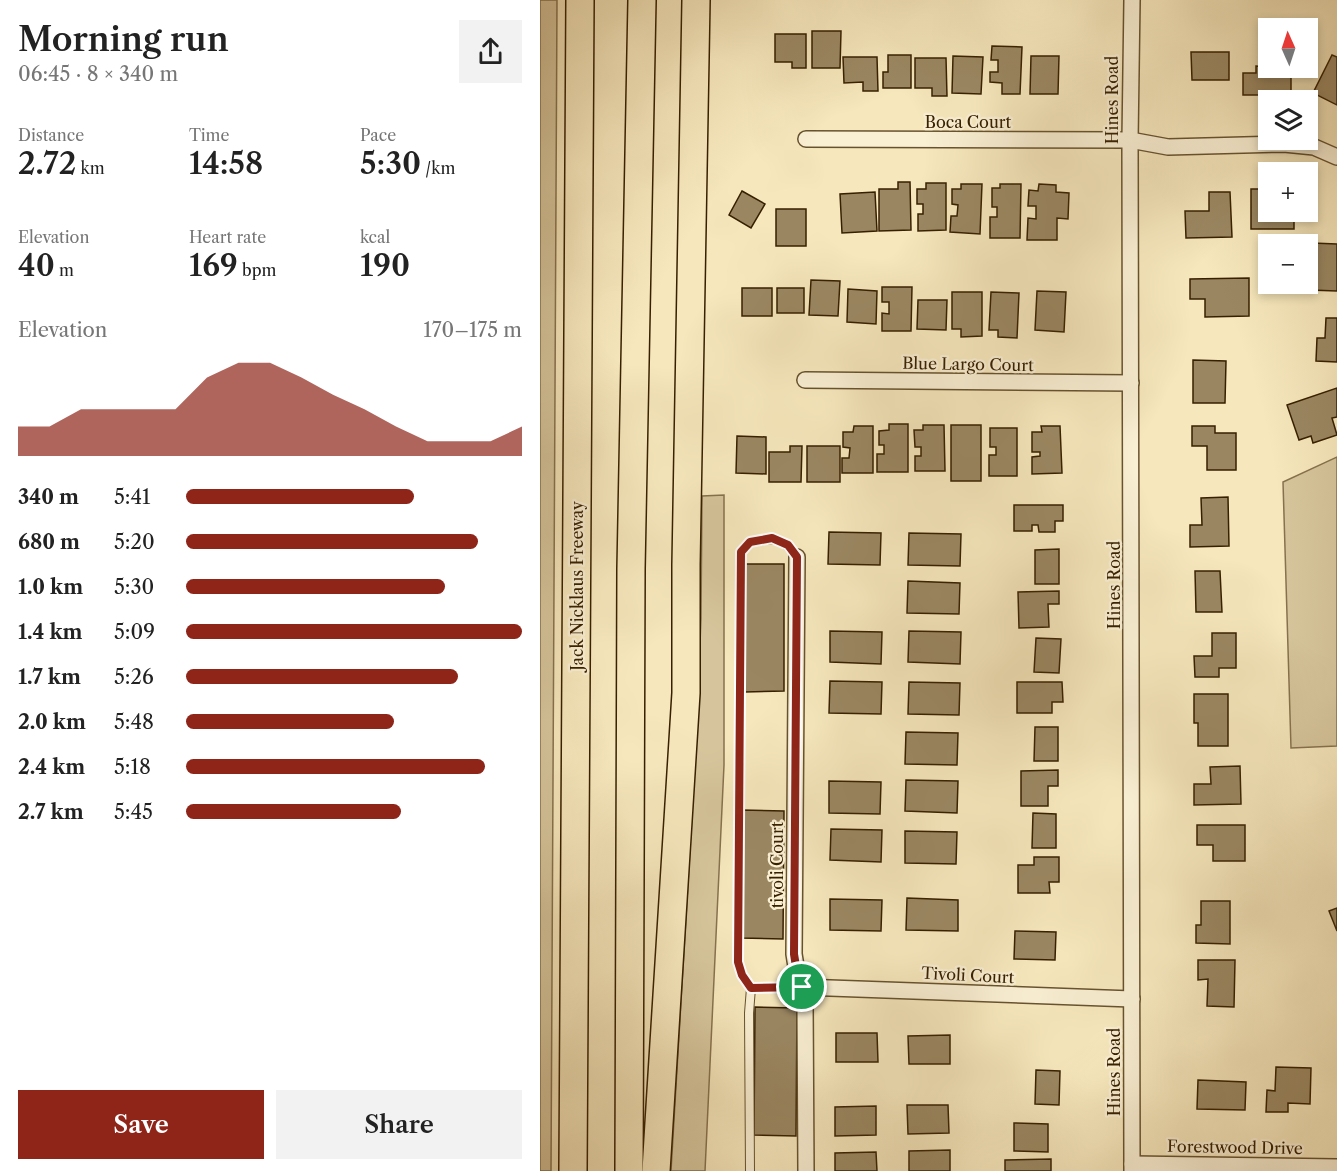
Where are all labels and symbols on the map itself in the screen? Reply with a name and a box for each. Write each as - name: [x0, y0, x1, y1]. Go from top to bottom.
- north arrow: [1258, 18, 1318, 78]
- street label: Hines Road: [1102, 56, 1122, 144]
- street label: Boca Court: [925, 112, 1011, 132]
- street label: Blue Largo Court: [902, 353, 1034, 375]
- street label: Jack Nicklaus Freeway: [567, 500, 587, 674]
- street label: Hines Road: [1104, 541, 1124, 629]
- street label: tivoli Court: [767, 821, 787, 908]
- pin: [776, 961, 827, 1012]
- street label: Tivoli Court: [921, 963, 1015, 987]
- street label: Hines Road: [1104, 1028, 1124, 1116]
- street label: Forestwood Drive: [1167, 1136, 1303, 1158]

